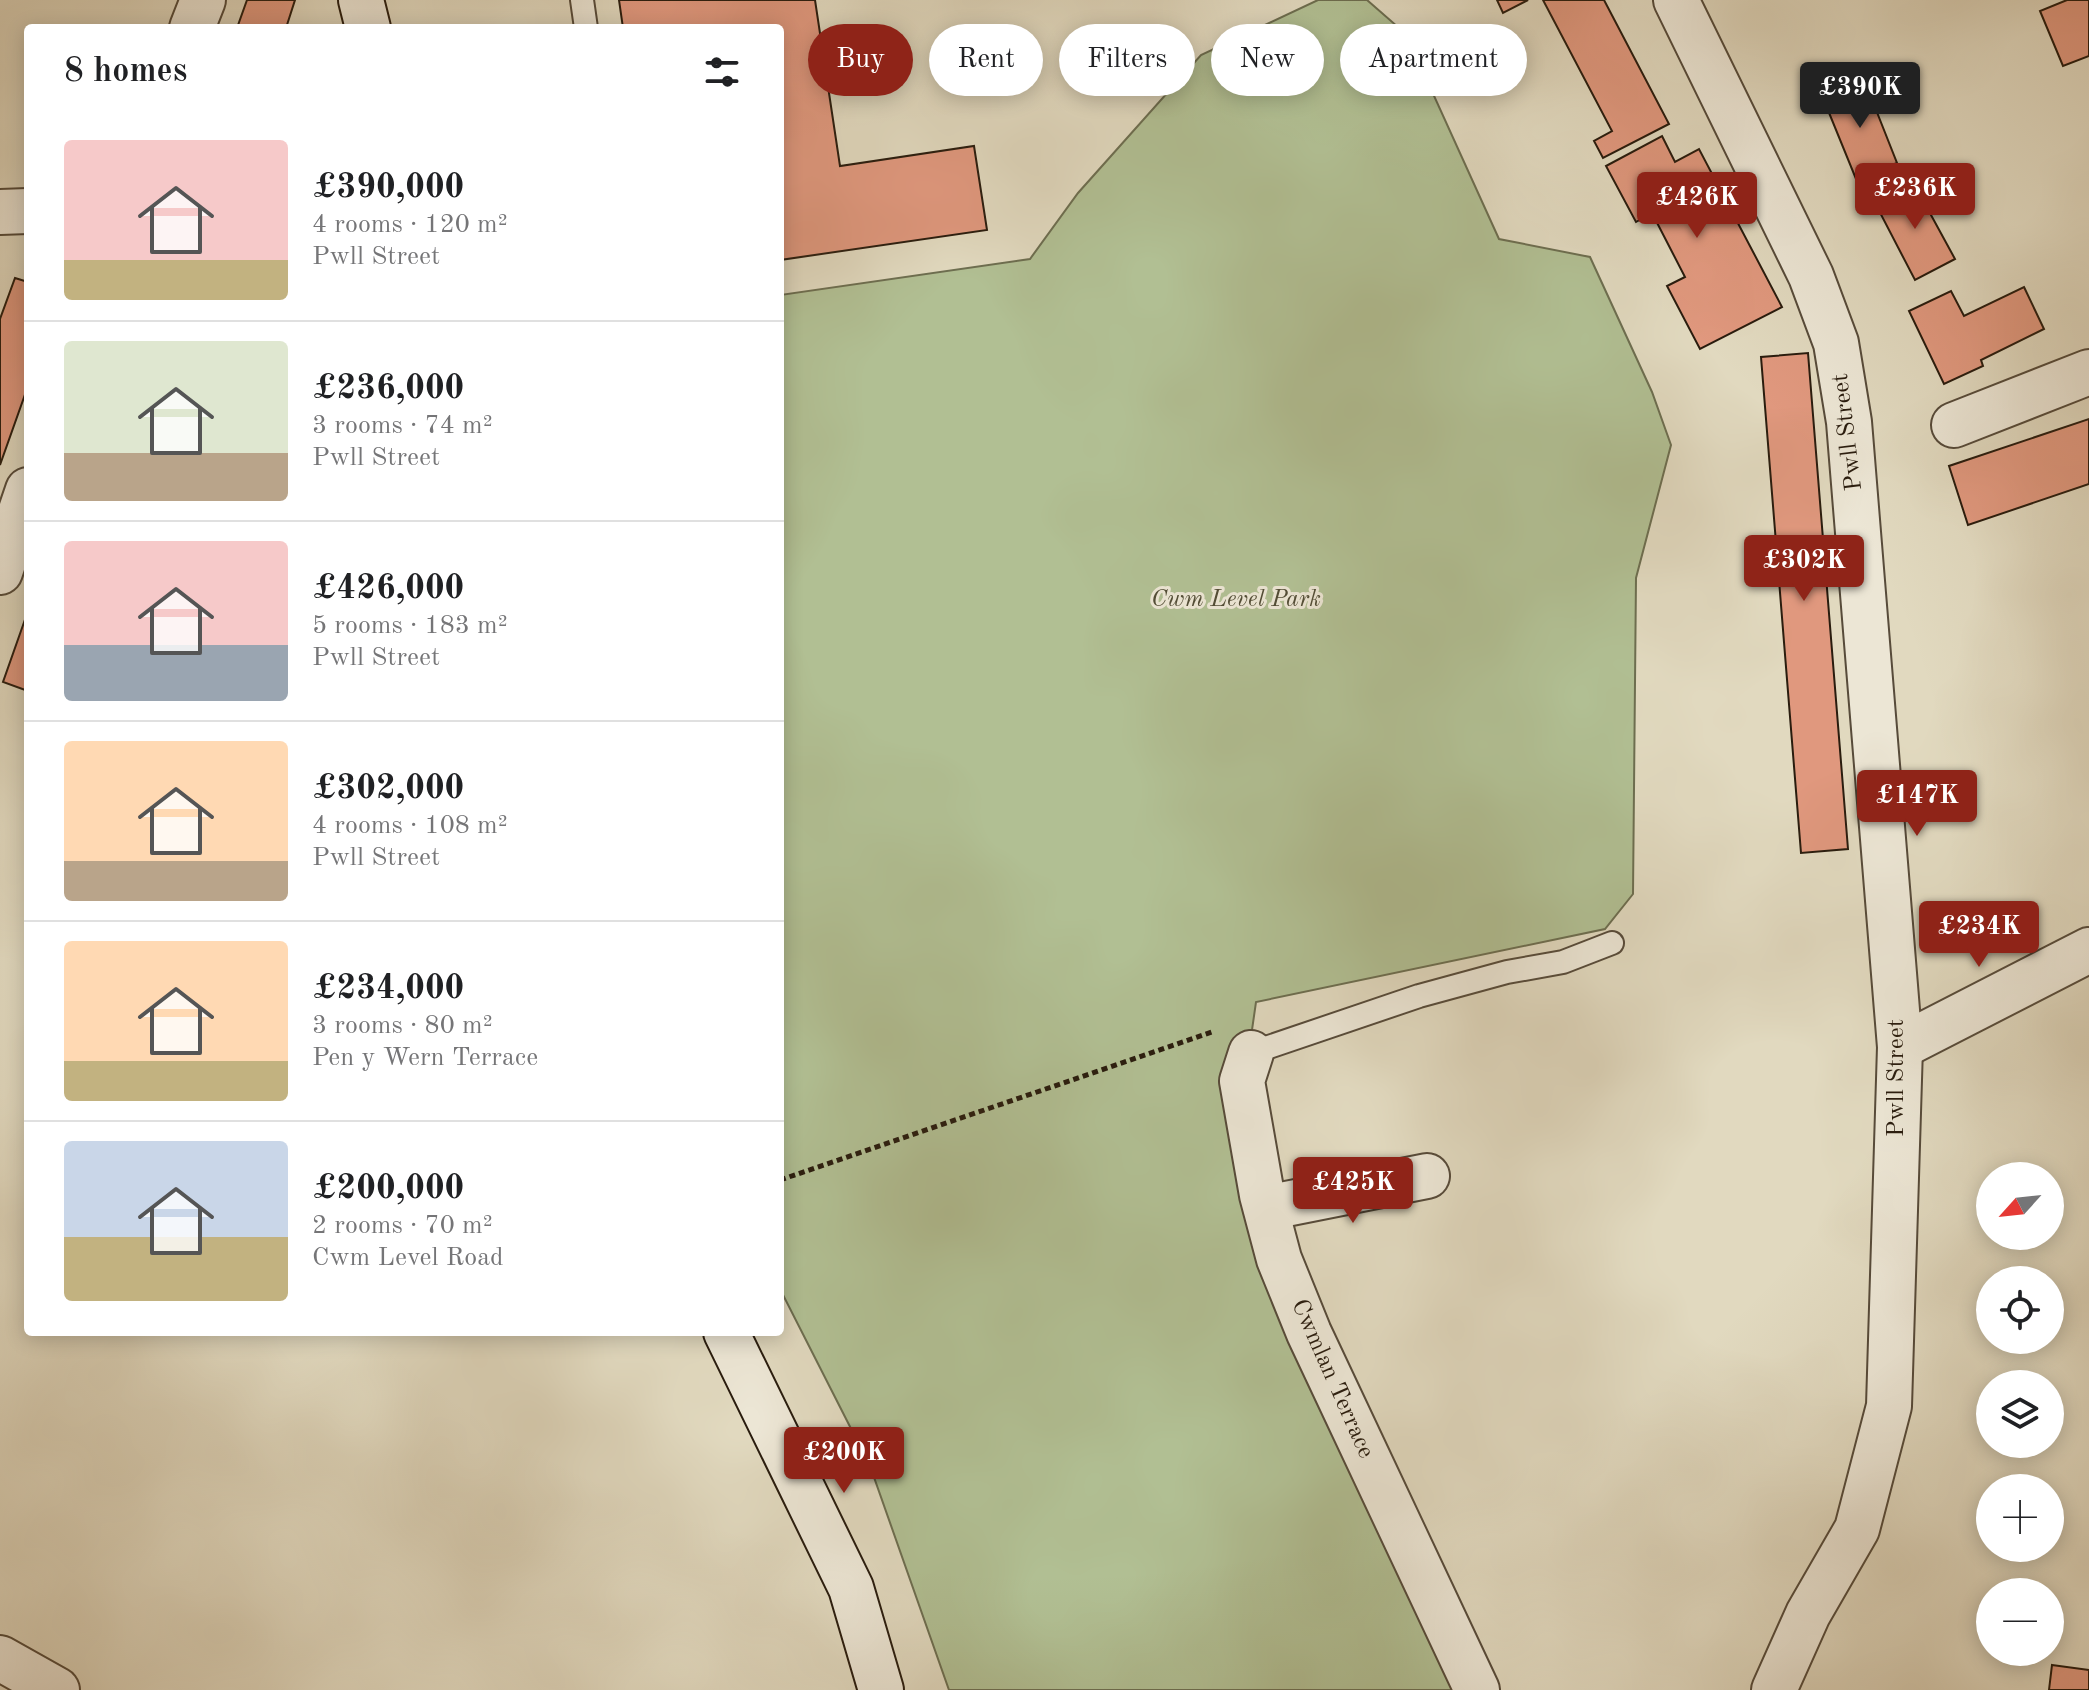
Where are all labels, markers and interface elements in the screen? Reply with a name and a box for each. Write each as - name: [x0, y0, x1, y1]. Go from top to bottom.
- chip: Buy: [808, 24, 913, 96]
- chip: Rent: [929, 24, 1043, 96]
- chip: Filters: [1059, 24, 1195, 96]
- chip: New: [1211, 24, 1324, 96]
- chip: Apartment: [1340, 24, 1527, 96]
- icon: filters: [700, 50, 744, 94]
- text: 8 homes: [64, 55, 187, 89]
- pin: £390K: [1804, 62, 1916, 130]
- text: £390K: [1818, 75, 1902, 101]
- pin: £236K: [1859, 163, 1971, 231]
- text: £390,000: [312, 171, 464, 205]
- icon: home: [128, 172, 224, 268]
- pin: £426K: [1641, 172, 1753, 240]
- text: £236K: [1873, 176, 1957, 202]
- text: £426K: [1655, 185, 1739, 211]
- text: 4 rooms · 120 m²: [312, 212, 508, 238]
- text: Pwll Street: [312, 244, 440, 270]
- text: £236,000: [312, 372, 464, 406]
- street label: Pwll Street: [1829, 372, 1867, 492]
- icon: home: [128, 373, 224, 469]
- text: 3 rooms · 74 m²: [312, 413, 493, 439]
- text: Pwll Street: [312, 445, 440, 471]
- pin: £302K: [1748, 535, 1860, 603]
- text: £302K: [1762, 548, 1846, 574]
- text: £426,000: [312, 572, 464, 606]
- icon: home: [128, 573, 224, 669]
- park label: Cwm Level Park: [1151, 588, 1321, 612]
- text: 5 rooms · 183 m²: [312, 613, 508, 639]
- text: Pwll Street: [312, 645, 440, 671]
- pin: £147K: [1861, 770, 1973, 838]
- text: £302,000: [312, 772, 464, 806]
- icon: home: [128, 773, 224, 869]
- text: £147K: [1875, 783, 1959, 809]
- text: 4 rooms · 108 m²: [312, 813, 508, 839]
- text: Pwll Street: [312, 845, 440, 871]
- pin: £234K: [1923, 901, 2035, 969]
- text: £234K: [1937, 914, 2021, 940]
- text: £234,000: [312, 972, 464, 1006]
- icon: home: [128, 973, 224, 1069]
- text: 3 rooms · 80 m²: [312, 1013, 493, 1039]
- street label: Pwll Street: [1885, 1019, 1909, 1137]
- text: Pen y Wern Terrace: [312, 1045, 538, 1071]
- pin: £425K: [1297, 1157, 1409, 1225]
- north arrow: [1976, 1162, 2064, 1250]
- map controls: [1976, 1162, 2064, 1666]
- text: £425K: [1311, 1170, 1395, 1196]
- text: £200,000: [312, 1172, 464, 1206]
- icon: home: [128, 1173, 224, 1269]
- text: 2 rooms · 70 m²: [312, 1213, 493, 1239]
- text: Cwm Level Road: [312, 1245, 504, 1271]
- button: locate: [1976, 1266, 2064, 1354]
- street label: Cwmlan Terrace: [1286, 1296, 1378, 1462]
- button: layers: [1976, 1370, 2064, 1458]
- pin: £200K: [788, 1427, 900, 1495]
- text: £200K: [802, 1440, 886, 1466]
- button: +: [1976, 1474, 2064, 1562]
- button: −: [1976, 1578, 2064, 1666]

